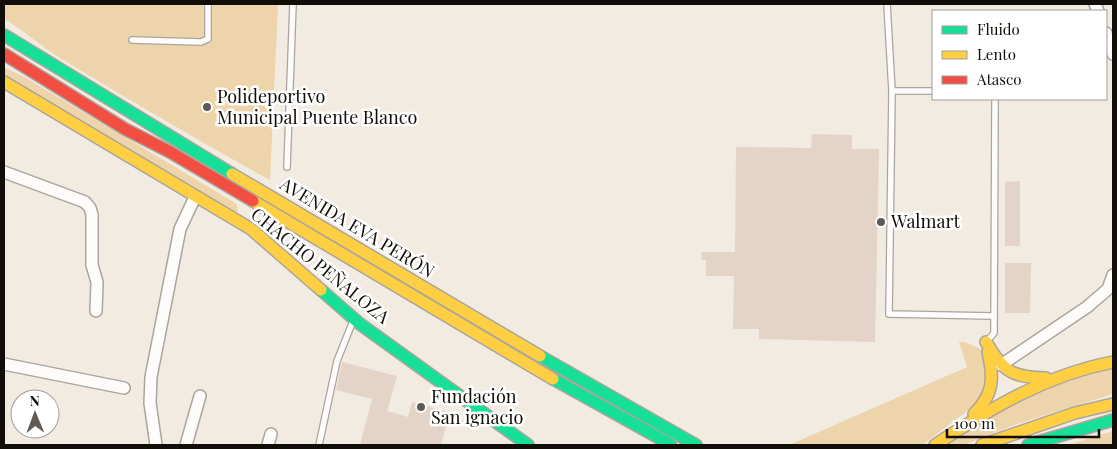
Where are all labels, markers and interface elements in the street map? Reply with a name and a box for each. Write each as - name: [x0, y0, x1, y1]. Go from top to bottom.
- legend: [932, 10, 1107, 100]
- text: Fluido: [977, 19, 1020, 39]
- text: Lento: [977, 44, 1016, 64]
- text: Atasco: [976, 69, 1021, 89]
- place label: Polideportivo Municipal Puente Blanco: [217, 84, 417, 129]
- marker: Polideportivo Municipal Puente Blanco: [201, 101, 213, 113]
- street label: AVENIDA EVA PERÓN: [275, 171, 439, 283]
- street label: CHACHO PEÑALOZA: [246, 202, 395, 329]
- place label: Walmart: [890, 209, 960, 233]
- marker: Walmart: [875, 216, 887, 228]
- place label: Fundación San ignacio: [431, 384, 523, 429]
- north arrow: [10, 389, 60, 439]
- text: N: [30, 391, 40, 410]
- marker: Fundación San ignacio: [415, 401, 427, 413]
- scale bar: [947, 406, 1100, 438]
- text: 100 m: [954, 413, 995, 433]

